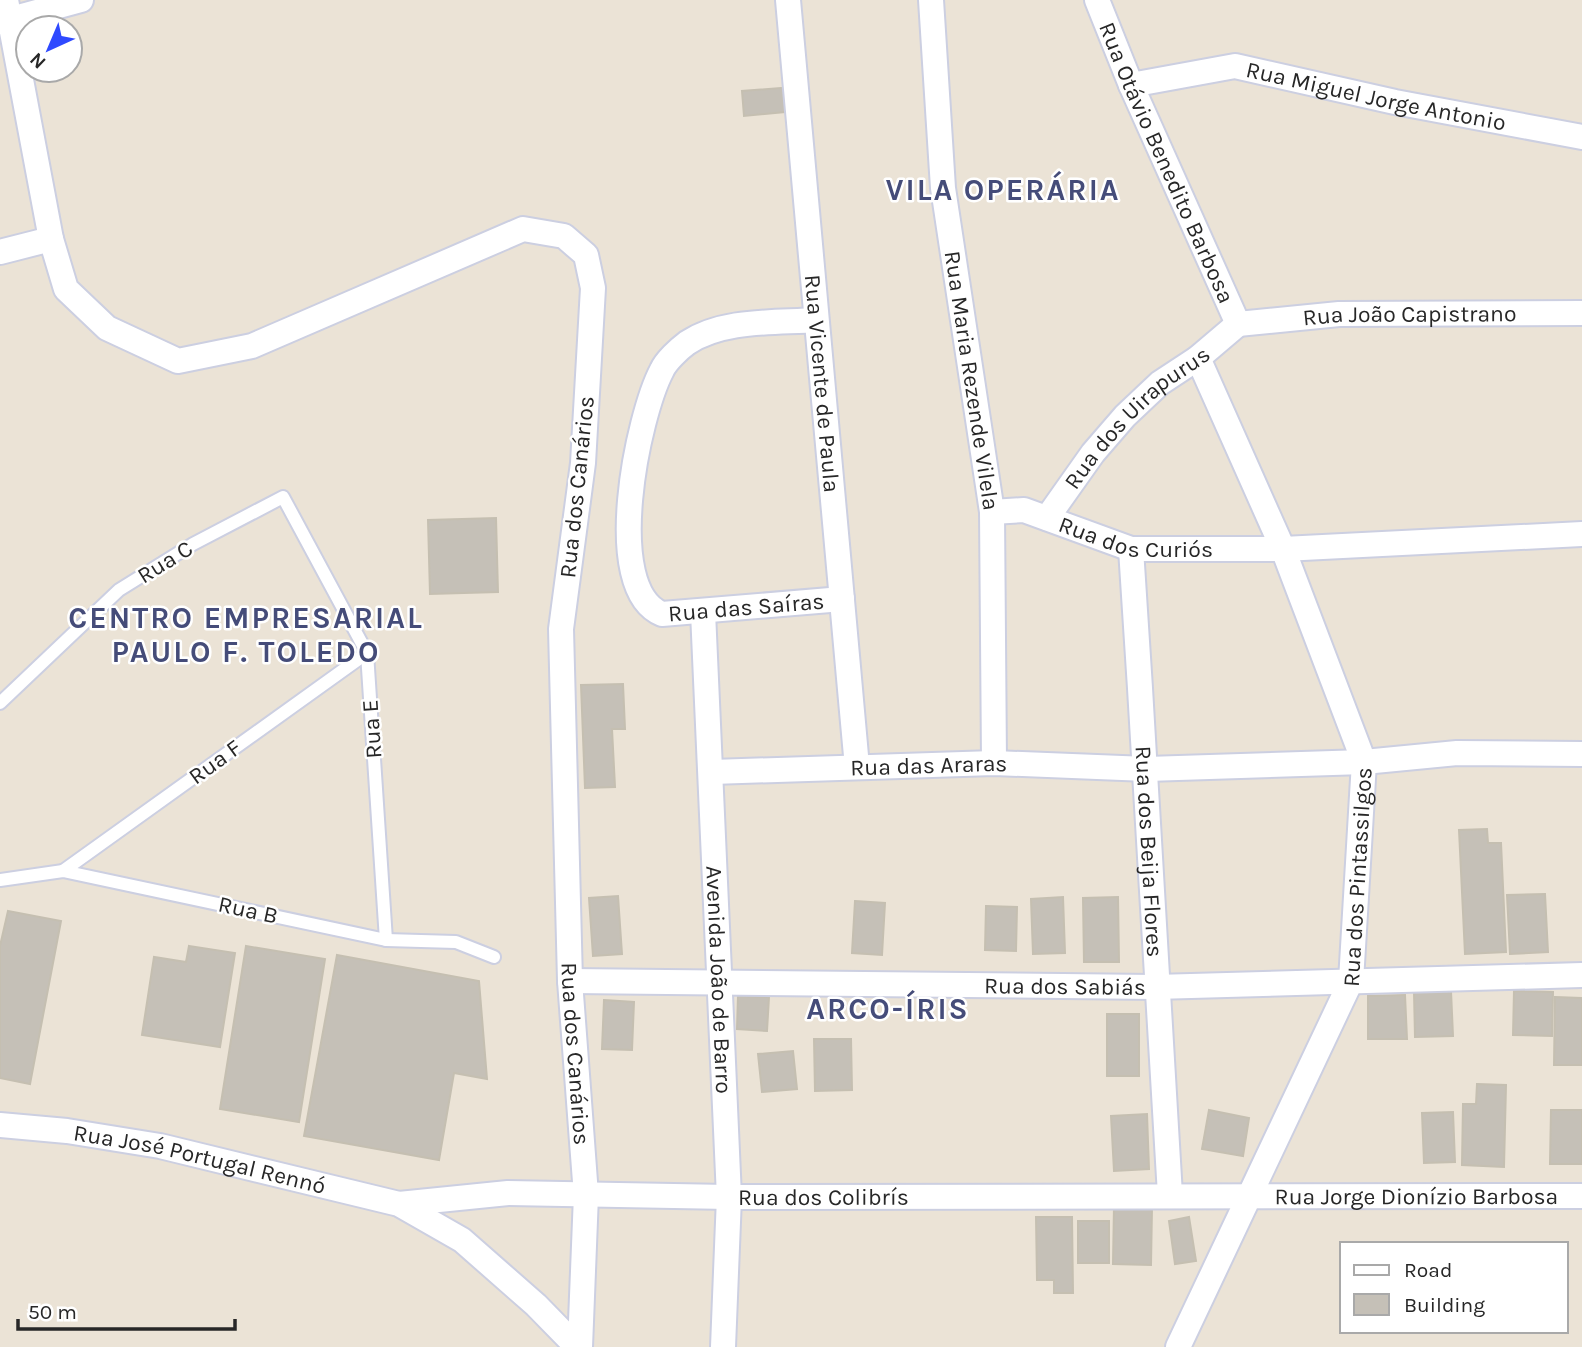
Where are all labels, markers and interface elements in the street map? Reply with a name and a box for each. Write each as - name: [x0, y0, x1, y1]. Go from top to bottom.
- north arrow: [14, 14, 84, 84]
- street label: Rua Otávio Benedito Barbosa: [1094, 18, 1240, 307]
- text: N: [25, 48, 50, 73]
- street label: Rua Miguel Jorge Antonio: [1244, 55, 1508, 136]
- district label: VILA OPERÁRIA: [885, 170, 1121, 208]
- street label: Rua Maria Rezende Vilela: [939, 249, 1005, 512]
- street label: Rua Vicente de Paula: [799, 273, 846, 494]
- street label: Rua João Capistrano: [1301, 300, 1517, 331]
- street label: Rua dos Uirapurus: [1058, 340, 1215, 494]
- street label: Rua dos Canários: [554, 395, 600, 579]
- street label: Rua dos Curiós: [1055, 510, 1213, 563]
- street label: Rua C: [132, 535, 198, 589]
- street label: Rua das Saíras: [667, 587, 825, 627]
- district label: CENTRO EMPRESARIAL PAULO F. TOLEDO: [68, 600, 424, 670]
- street label: Rua E: [356, 699, 388, 759]
- street label: Rua F: [184, 734, 246, 790]
- street label: Rua dos Beija Flores: [1130, 745, 1169, 958]
- street label: Rua das Araras: [850, 749, 1008, 781]
- street label: Rua dos Pintassilgos: [1337, 766, 1377, 988]
- street label: Avenida João de Barro: [701, 865, 738, 1094]
- street label: Rua B: [216, 891, 280, 929]
- street label: Rua dos Canários: [556, 962, 596, 1146]
- street label: Rua dos Sabiás: [984, 972, 1146, 1000]
- district label: ARCO-ÍRIS: [806, 989, 970, 1027]
- street label: Rua José Portugal Rennó: [72, 1119, 329, 1199]
- street label: Rua dos Colibrís: [738, 1183, 909, 1210]
- street label: Rua Jorge Dionízio Barbosa: [1275, 1183, 1558, 1210]
- legend: [1340, 1242, 1568, 1333]
- text: Road: [1404, 1258, 1452, 1282]
- scale bar: [18, 1288, 234, 1332]
- text: Building: [1404, 1293, 1485, 1317]
- text: 50 m: [28, 1300, 77, 1324]

